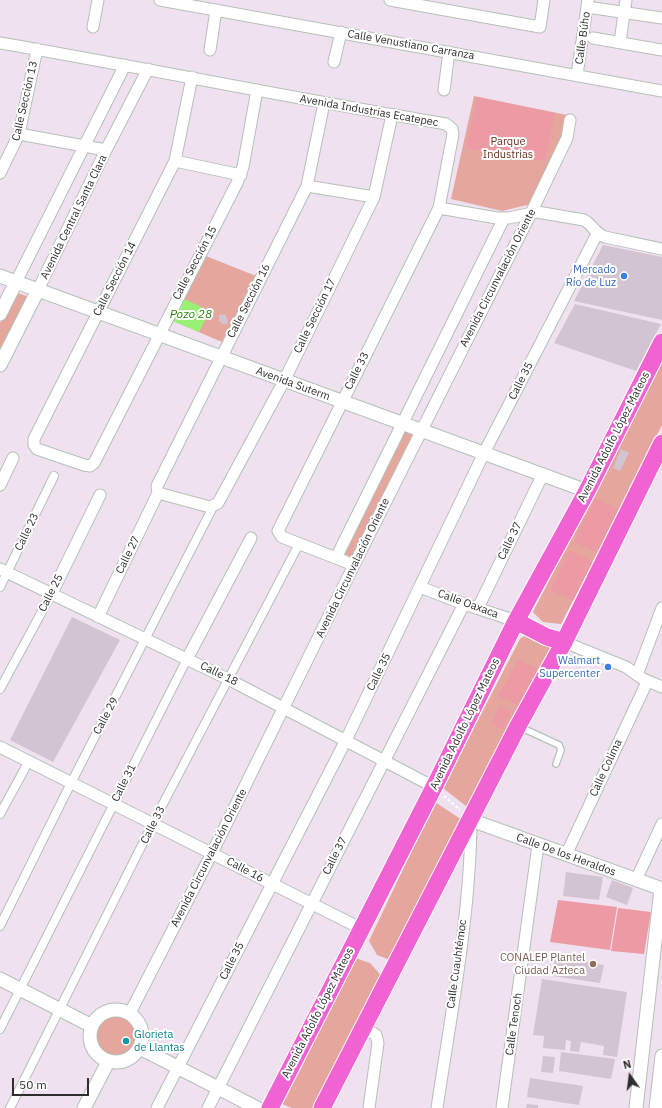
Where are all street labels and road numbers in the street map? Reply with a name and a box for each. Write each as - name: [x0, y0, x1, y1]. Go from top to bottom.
- street label: Calle Búho: [573, 11, 593, 65]
- street label: Calle Venustiano Carranza: [346, 27, 476, 63]
- street label: Calle Sección 13: [9, 60, 41, 142]
- street label: Avenida Industrias Ecatepec: [299, 92, 439, 130]
- street label: Avenida Central Santa Clara: [38, 153, 110, 281]
- street label: Avenida Circunvalación Oriente: [457, 207, 539, 349]
- street label: Calle Sección 15: [170, 224, 220, 302]
- street label: Calle Sección 14: [91, 240, 139, 318]
- street label: Calle Sección 16: [225, 262, 273, 340]
- street label: Calle Sección 17: [291, 276, 339, 356]
- street label: Calle 33: [342, 350, 372, 392]
- street label: Calle 35: [506, 360, 536, 402]
- street label: Avenida Suterm: [254, 364, 332, 404]
- street label: Avenida Adolfo López Mateos: [575, 370, 653, 504]
- street label: Avenida Circunvalación Oriente: [313, 496, 393, 640]
- street label: Calle 23: [12, 511, 42, 553]
- street label: Calle 37: [495, 520, 525, 562]
- street label: Calle 27: [113, 534, 143, 576]
- street label: Calle 25: [36, 572, 66, 614]
- street label: Calle Oaxaca: [436, 587, 500, 621]
- street label: Calle 35: [364, 651, 394, 693]
- street label: Avenida Adolfo López Mateos: [427, 656, 503, 792]
- street label: Calle 18: [198, 659, 240, 689]
- street label: Calle 29: [91, 695, 121, 737]
- street label: Calle Colima: [587, 737, 625, 799]
- street label: Calle 31: [109, 762, 139, 804]
- street label: Avenida Circunvalación Oriente: [168, 787, 250, 929]
- street label: Calle 33: [138, 804, 168, 846]
- street label: Calle De los Heraldos: [514, 831, 618, 879]
- street label: Calle 37: [320, 835, 350, 877]
- street label: Calle 16: [224, 855, 266, 885]
- street label: Calle Cuauhtémoc: [444, 919, 470, 1009]
- street label: Calle 35: [217, 940, 247, 982]
- street label: Avenida Adolfo López Mateos: [279, 946, 357, 1080]
- street label: Calle Tenoch: [503, 992, 525, 1056]

